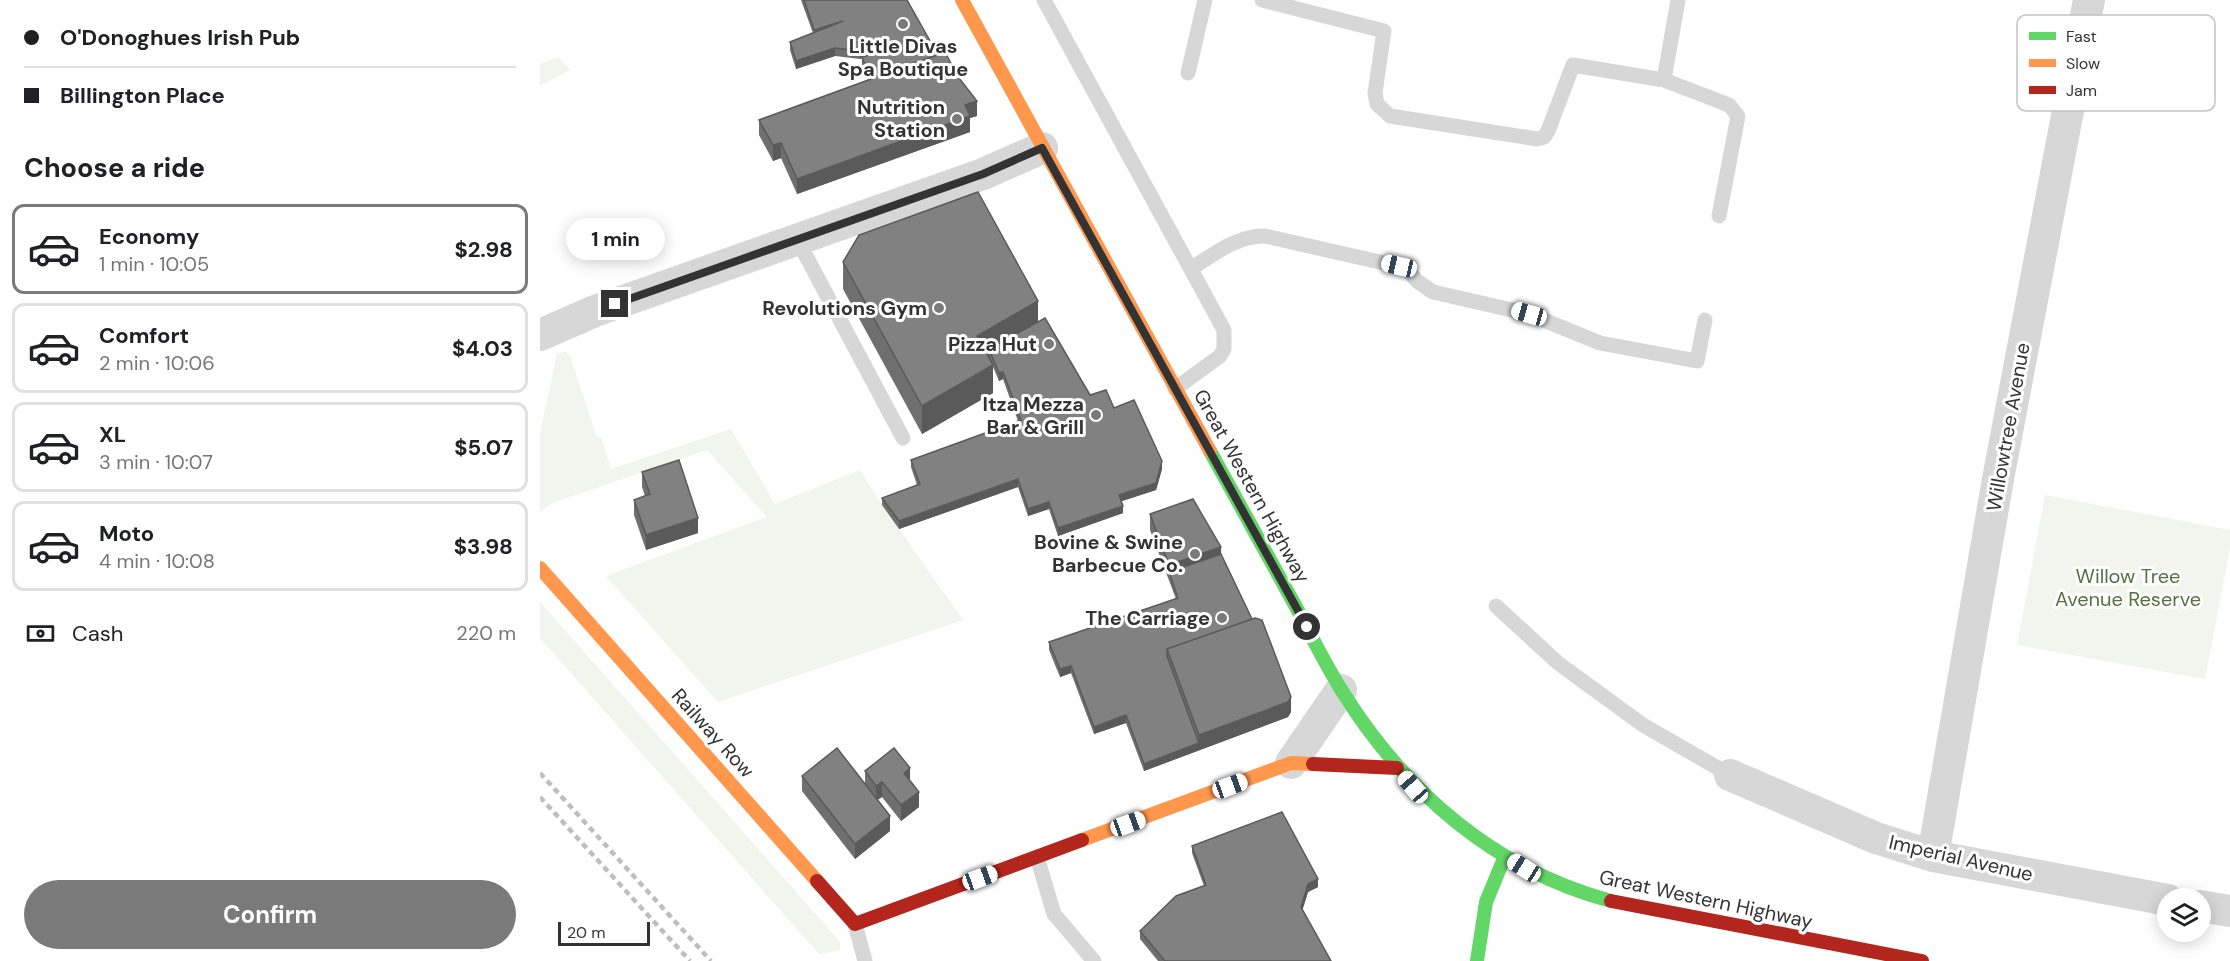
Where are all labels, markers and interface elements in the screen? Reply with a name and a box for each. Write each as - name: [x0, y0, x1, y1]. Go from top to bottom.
- legend: [2017, 15, 2215, 111]
- marker: Little Divas Spa Boutique: [896, 17, 910, 31]
- text: O'Donoghues Irish Pub: [60, 23, 300, 52]
- text: Fast: [2066, 26, 2097, 47]
- place label: Little Divas Spa Boutique: [838, 33, 968, 82]
- text: Slow: [2066, 53, 2100, 74]
- text: Jam: [2066, 80, 2097, 101]
- text: Billington Place: [60, 81, 225, 110]
- place label: Nutrition Station: [857, 94, 945, 143]
- marker: Nutrition Station: [950, 112, 964, 126]
- text: Choose a ride: [24, 150, 205, 185]
- callout: 1 min: [566, 217, 664, 259]
- icon: car: [27, 222, 81, 276]
- text: Economy: [99, 222, 199, 251]
- text: 1 min: [591, 226, 640, 252]
- text: $2.98: [454, 235, 513, 264]
- text: 1 min · 10:05: [99, 251, 209, 277]
- car: [1379, 253, 1419, 279]
- route end: [601, 290, 628, 317]
- place label: Revolutions Gym: [762, 295, 927, 321]
- car: [1509, 300, 1549, 328]
- marker: Revolutions Gym: [932, 301, 946, 315]
- icon: car: [27, 321, 81, 375]
- text: Comfort: [99, 321, 189, 350]
- place label: Pizza Hut: [948, 331, 1037, 357]
- text: $4.03: [452, 334, 513, 363]
- marker: Pizza Hut: [1042, 337, 1056, 351]
- street label: Willowtree Avenue: [1980, 341, 2036, 513]
- text: 2 min · 10:06: [99, 350, 215, 376]
- street label: Great Western Highway: [1188, 385, 1316, 587]
- place label: Itza Mezza Bar & Grill: [983, 391, 1084, 440]
- marker: Itza Mezza Bar & Grill: [1089, 408, 1103, 422]
- icon: car: [27, 420, 81, 474]
- text: XL: [99, 420, 126, 449]
- text: $5.07: [454, 433, 513, 462]
- text: 3 min · 10:07: [99, 449, 213, 475]
- icon: car: [27, 519, 81, 573]
- text: Moto: [99, 519, 154, 548]
- place label: Bovine & Swine Barbecue Co.: [1034, 529, 1183, 578]
- text: $3.98: [454, 532, 513, 561]
- marker: Bovine & Swine Barbecue Co.: [1188, 547, 1202, 561]
- text: 4 min · 10:08: [99, 548, 215, 574]
- park label: Willow Tree Avenue Reserve: [2055, 563, 2201, 612]
- place label: The Carriage: [1085, 605, 1210, 631]
- marker: The Carriage: [1215, 611, 1229, 625]
- route start: [1293, 613, 1320, 640]
- icon: cash: [24, 617, 57, 650]
- text: Cash: [72, 619, 123, 648]
- text: 220 m: [456, 620, 516, 646]
- street label: Railway Row: [666, 683, 760, 783]
- car: [1394, 768, 1432, 806]
- car: [1210, 771, 1250, 801]
- car: [1108, 809, 1148, 839]
- street label: Imperial Avenue: [1886, 829, 2036, 887]
- car: [1504, 851, 1544, 885]
- car: [960, 863, 1000, 893]
- street label: Great Western Highway: [1597, 864, 1815, 934]
- button: Confirm: [24, 880, 516, 949]
- map controls: [2157, 888, 2211, 942]
- button: layers: [2157, 888, 2211, 942]
- scale bar: [558, 919, 650, 946]
- text: 20 m: [567, 922, 606, 943]

